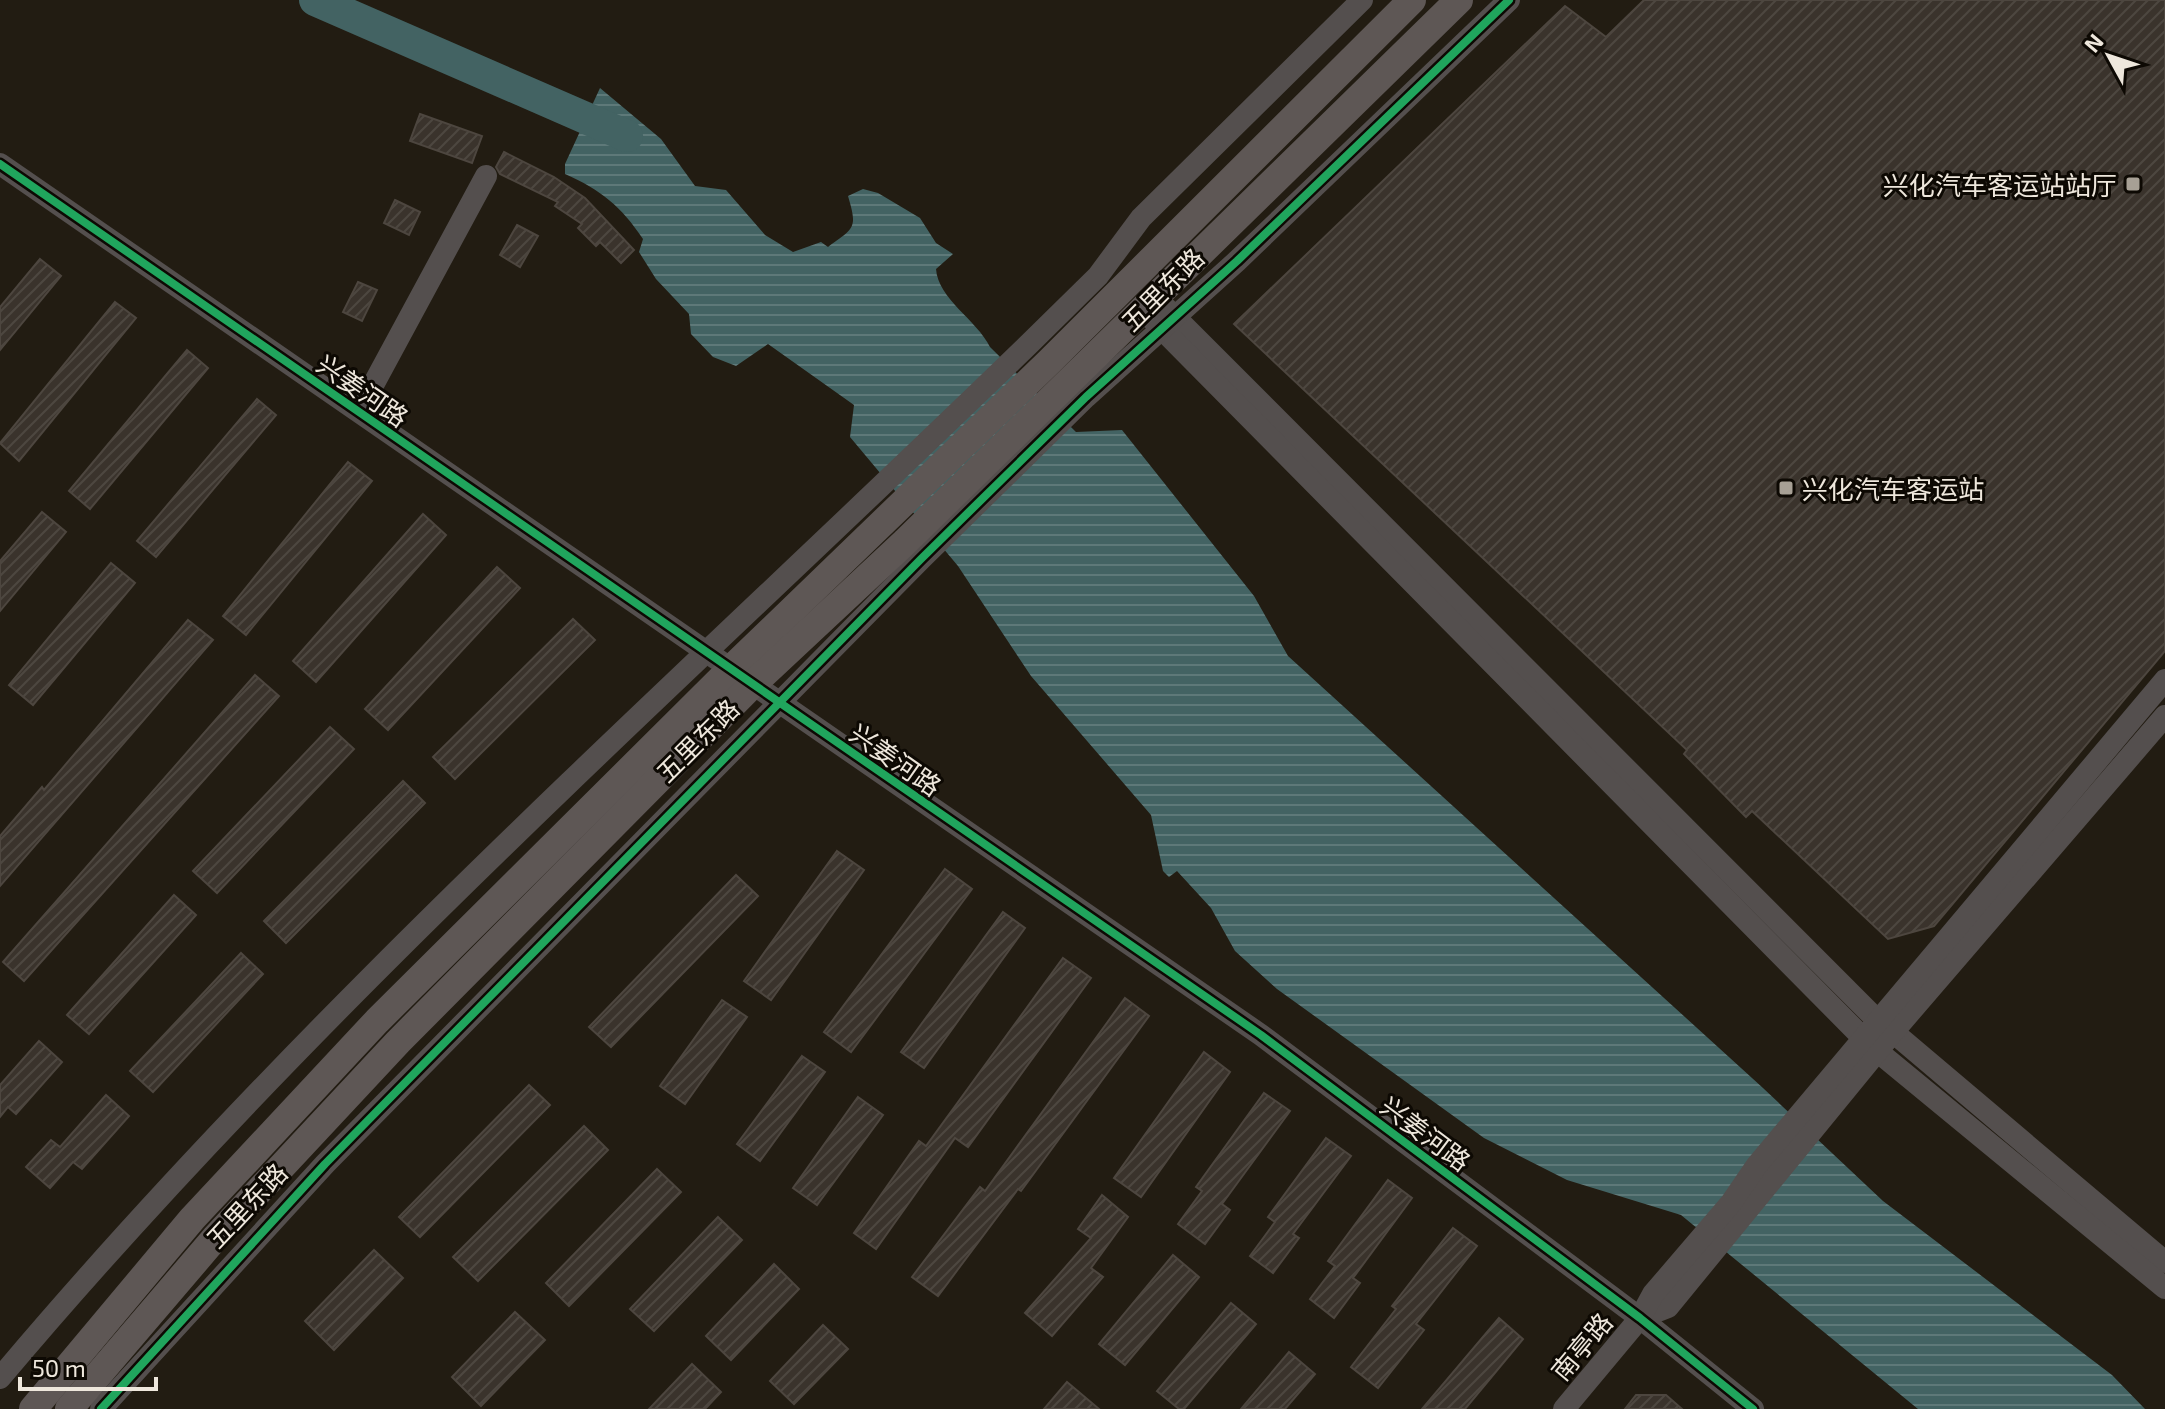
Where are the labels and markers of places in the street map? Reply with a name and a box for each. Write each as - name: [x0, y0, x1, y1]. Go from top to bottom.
- place label: 兴化汽车客运站站厅: [1883, 169, 2117, 200]
- marker: 兴化汽车客运站站厅: [2124, 175, 2142, 193]
- place label: 兴化汽车客运站: [1802, 473, 1984, 504]
- marker: 兴化汽车客运站: [1777, 479, 1795, 497]

